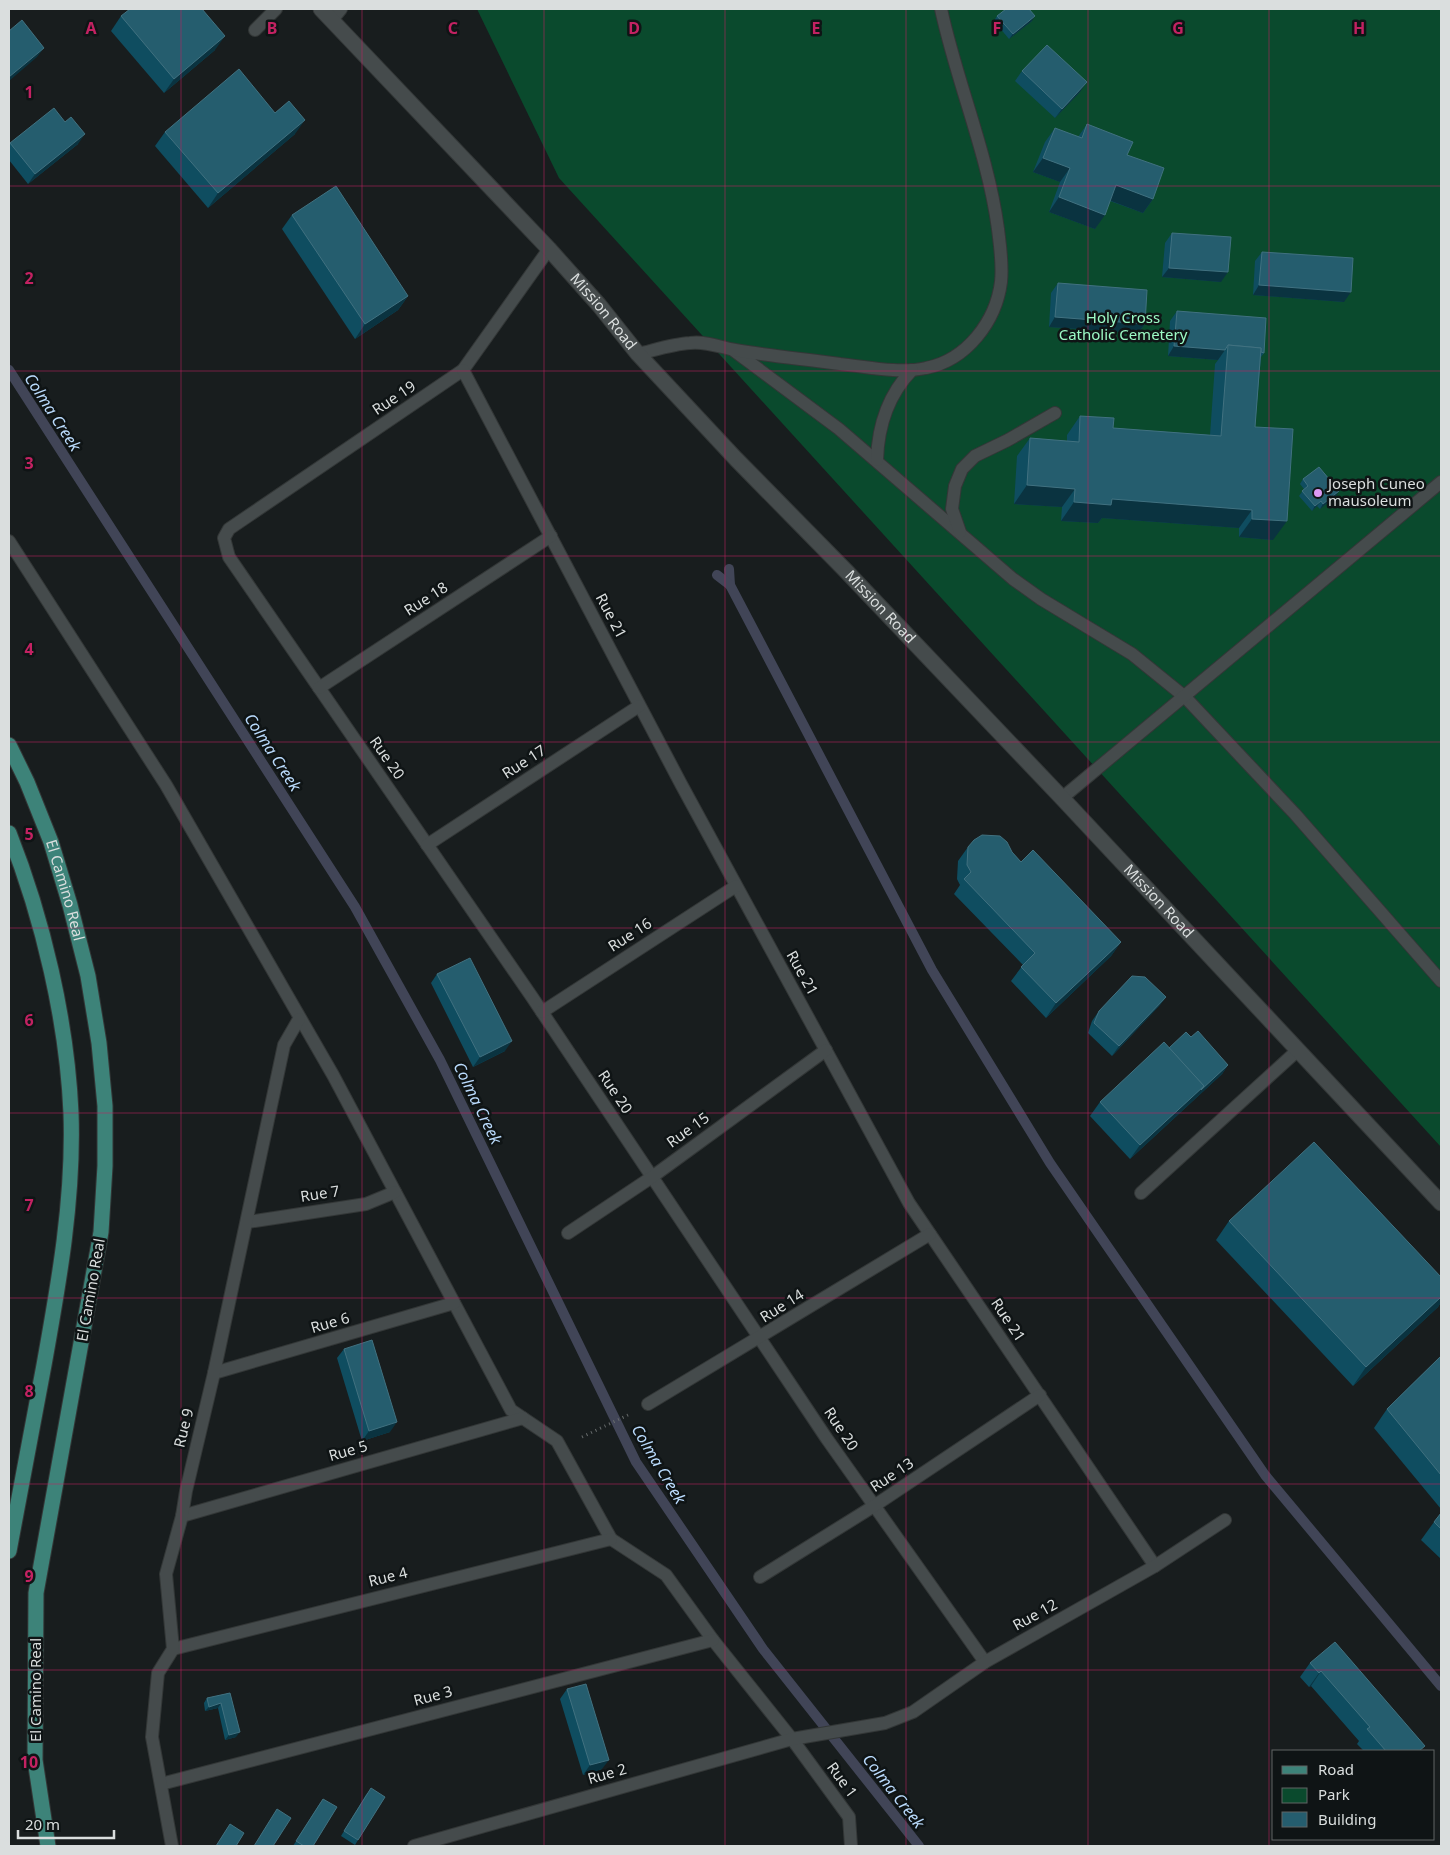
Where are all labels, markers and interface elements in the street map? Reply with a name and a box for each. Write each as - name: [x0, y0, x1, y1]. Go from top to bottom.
- text: A: [85, 17, 97, 39]
- text: B: [267, 17, 277, 39]
- text: C: [448, 17, 458, 39]
- text: D: [628, 17, 640, 39]
- text: E: [812, 17, 821, 39]
- text: F: [993, 17, 1001, 39]
- text: G: [1172, 17, 1184, 39]
- text: H: [1353, 17, 1365, 39]
- text: 1: [24, 81, 34, 103]
- text: 2: [24, 267, 34, 289]
- street label: Mission Road: [566, 268, 642, 354]
- park label: Holy Cross Catholic Cemetery: [1059, 307, 1188, 344]
- water label: Colma Creek: [20, 369, 87, 456]
- street label: Rue 19: [368, 375, 419, 419]
- text: 3: [24, 452, 34, 474]
- place label: Joseph Cuneo mausoleum: [1326, 473, 1425, 510]
- marker: Joseph Cuneo mausoleum: [1312, 487, 1324, 499]
- street label: Mission Road: [841, 565, 921, 647]
- street label: Rue 18: [400, 577, 451, 620]
- street label: Rue 21: [592, 590, 632, 641]
- text: 4: [24, 638, 34, 660]
- water label: Colma Creek: [240, 709, 307, 796]
- street label: Rue 20: [366, 732, 410, 783]
- street label: Rue 17: [498, 740, 549, 783]
- text: 5: [24, 823, 34, 845]
- street label: El Camino Real: [42, 837, 90, 943]
- street label: Mission Road: [1120, 859, 1199, 942]
- street label: Rue 16: [604, 913, 655, 956]
- street label: Rue 21: [782, 947, 823, 998]
- text: 6: [24, 1009, 34, 1031]
- water label: Colma Creek: [449, 1058, 508, 1149]
- street label: Rue 20: [594, 1066, 638, 1117]
- street label: Rue 15: [662, 1107, 713, 1151]
- street label: Rue 7: [299, 1180, 341, 1206]
- text: 7: [24, 1194, 34, 1216]
- street label: El Camino Real: [71, 1237, 109, 1343]
- street label: Rue 14: [756, 1284, 808, 1326]
- street label: Rue 21: [987, 1294, 1031, 1345]
- street label: Rue 6: [308, 1307, 351, 1337]
- text: 8: [24, 1380, 34, 1402]
- street label: Rue 20: [820, 1403, 864, 1454]
- street label: Rue 9: [169, 1406, 198, 1449]
- water label: Colma Creek: [627, 1420, 692, 1509]
- street label: Rue 5: [326, 1435, 369, 1465]
- street label: Rue 13: [866, 1452, 917, 1496]
- street label: Rue 4: [366, 1561, 410, 1591]
- text: 9: [24, 1565, 34, 1587]
- street label: Rue 12: [1009, 1594, 1060, 1635]
- street label: El Camino Real: [25, 1638, 45, 1742]
- street label: Rue 3: [411, 1680, 454, 1710]
- water label: Colma Creek: [858, 1749, 931, 1834]
- legend: [1272, 1750, 1435, 1840]
- text: 10: [20, 1751, 38, 1773]
- street label: Rue 2: [585, 1758, 628, 1788]
- street label: Rue 1: [823, 1758, 863, 1801]
- text: Road: [1318, 1759, 1354, 1779]
- text: Park: [1318, 1784, 1350, 1804]
- scale bar: [18, 1808, 114, 1840]
- text: Building: [1318, 1809, 1376, 1829]
- text: 20 m: [25, 1814, 60, 1834]

